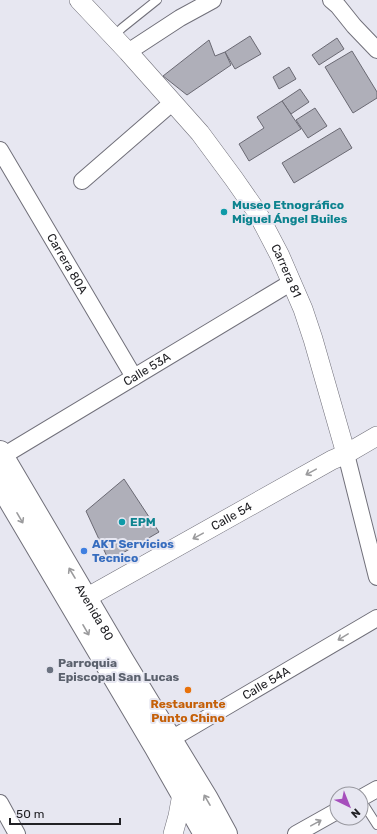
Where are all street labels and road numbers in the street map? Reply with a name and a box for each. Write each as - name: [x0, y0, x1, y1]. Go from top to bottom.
- street label: Carrera 80A: [44, 231, 90, 296]
- street label: Carrera 81: [268, 242, 304, 300]
- street label: Calle 53A: [121, 350, 173, 389]
- street label: Calle 54: [209, 499, 255, 533]
- street label: Avenida 80: [72, 582, 116, 643]
- street label: Calle 54A: [240, 664, 292, 703]

